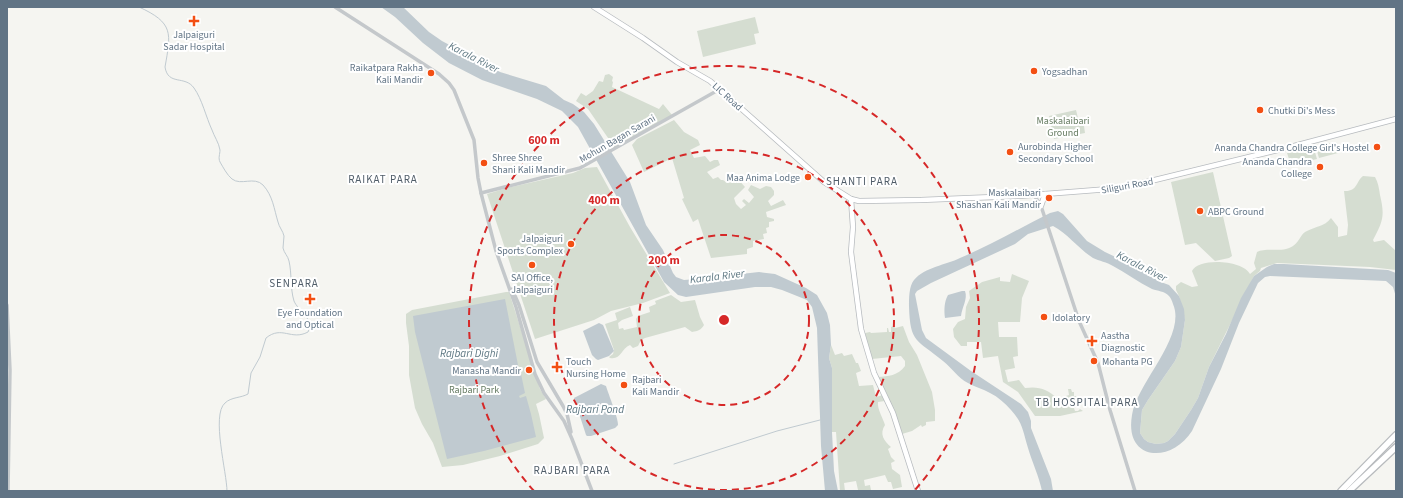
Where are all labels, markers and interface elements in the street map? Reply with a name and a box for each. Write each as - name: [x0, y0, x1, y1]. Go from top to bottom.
- marker: Jalpaiguri Sadar Hospital: [188, 15, 200, 27]
- place label: Jalpaiguri Sadar Hospital: [163, 28, 225, 54]
- water label: Karala River: [446, 38, 503, 77]
- place label: Raikatpara Rakha Kali Mandir: [350, 61, 424, 87]
- place label: Yogsadhan: [1041, 65, 1088, 79]
- marker: Yogsadhan: [1029, 66, 1039, 76]
- marker: Raikatpara Rakha Kali Mandir: [426, 68, 436, 78]
- street label: LIC Road: [709, 79, 746, 114]
- place label: Chutki Di's Mess: [1268, 104, 1335, 118]
- marker: Chutki Di's Mess: [1255, 105, 1265, 115]
- street label: Mohun Bagan Sarani: [577, 111, 658, 166]
- park label: Maskalaibari Ground: [1037, 114, 1089, 140]
- text: 600 m: [528, 132, 560, 149]
- place label: Aurobinda Higher Secondary School: [1018, 140, 1094, 166]
- place label: Ananda Chandra College Girl's Hostel: [1215, 141, 1369, 155]
- marker: Ananda Chandra College Girl's Hostel: [1372, 142, 1382, 152]
- marker: Aurobinda Higher Secondary School: [1005, 147, 1015, 157]
- place label: Shree Shree Shani Kali Mandir: [492, 151, 565, 177]
- place label: Ananda Chandra College: [1243, 155, 1312, 181]
- marker: Shree Shree Shani Kali Mandir: [479, 158, 489, 168]
- marker: Ananda Chandra College: [1315, 162, 1325, 172]
- place label: Maa Anima Lodge: [726, 171, 800, 185]
- district label: RAIKAT PARA: [348, 172, 418, 187]
- marker: Maa Anima Lodge: [803, 172, 813, 182]
- district label: SHANTI PARA: [826, 174, 898, 189]
- street label: Siliguri Road: [1100, 175, 1154, 197]
- place label: Maskalaibari Shashan Kali Mandir: [956, 186, 1042, 212]
- text: 400 m: [588, 192, 620, 209]
- marker: Maskalaibari Shashan Kali Mandir: [1044, 193, 1054, 203]
- place label: ABPC Ground: [1208, 205, 1264, 219]
- marker: ABPC Ground: [1195, 206, 1205, 216]
- place label: Jalpaiguri Sports Complex: [497, 232, 564, 258]
- marker: Jalpaiguri Sports Complex: [566, 239, 576, 249]
- water label: Karala River: [1114, 247, 1171, 286]
- text: 200 m: [648, 252, 680, 269]
- marker: SAI Office, Jalpaiguri: [527, 260, 537, 270]
- water label: Karala River: [689, 266, 746, 287]
- place label: SAI Office, Jalpaiguri: [511, 271, 553, 297]
- district label: SENPARA: [269, 276, 319, 291]
- marker: Eye Foundation and Optical: [304, 293, 316, 305]
- place label: Eye Foundation and Optical: [277, 306, 343, 332]
- place label: Idolatory: [1052, 311, 1090, 325]
- marker: Idolatory: [1039, 312, 1049, 322]
- centre of rings: [717, 313, 731, 327]
- place label: Aastha Diagnostic: [1101, 329, 1145, 355]
- marker: Aastha Diagnostic: [1086, 335, 1098, 347]
- water label: Rajbari Dighi: [440, 346, 498, 361]
- place label: Touch Nursing Home: [566, 355, 626, 381]
- place label: Mohanta PG: [1102, 355, 1153, 369]
- marker: Mohanta PG: [1089, 356, 1099, 366]
- marker: Touch Nursing Home: [551, 361, 563, 373]
- place label: Manasha Mandir: [452, 364, 522, 378]
- marker: Manasha Mandir: [524, 365, 534, 375]
- place label: Rajbari Kali Mandir: [632, 373, 680, 399]
- marker: Rajbari Kali Mandir: [619, 380, 629, 390]
- park label: Rajbari Park: [449, 383, 499, 397]
- district label: TB HOSPITAL PARA: [1036, 395, 1138, 410]
- water label: Rajbari Pond: [566, 402, 625, 417]
- district label: RAJBARI PARA: [533, 463, 611, 478]

